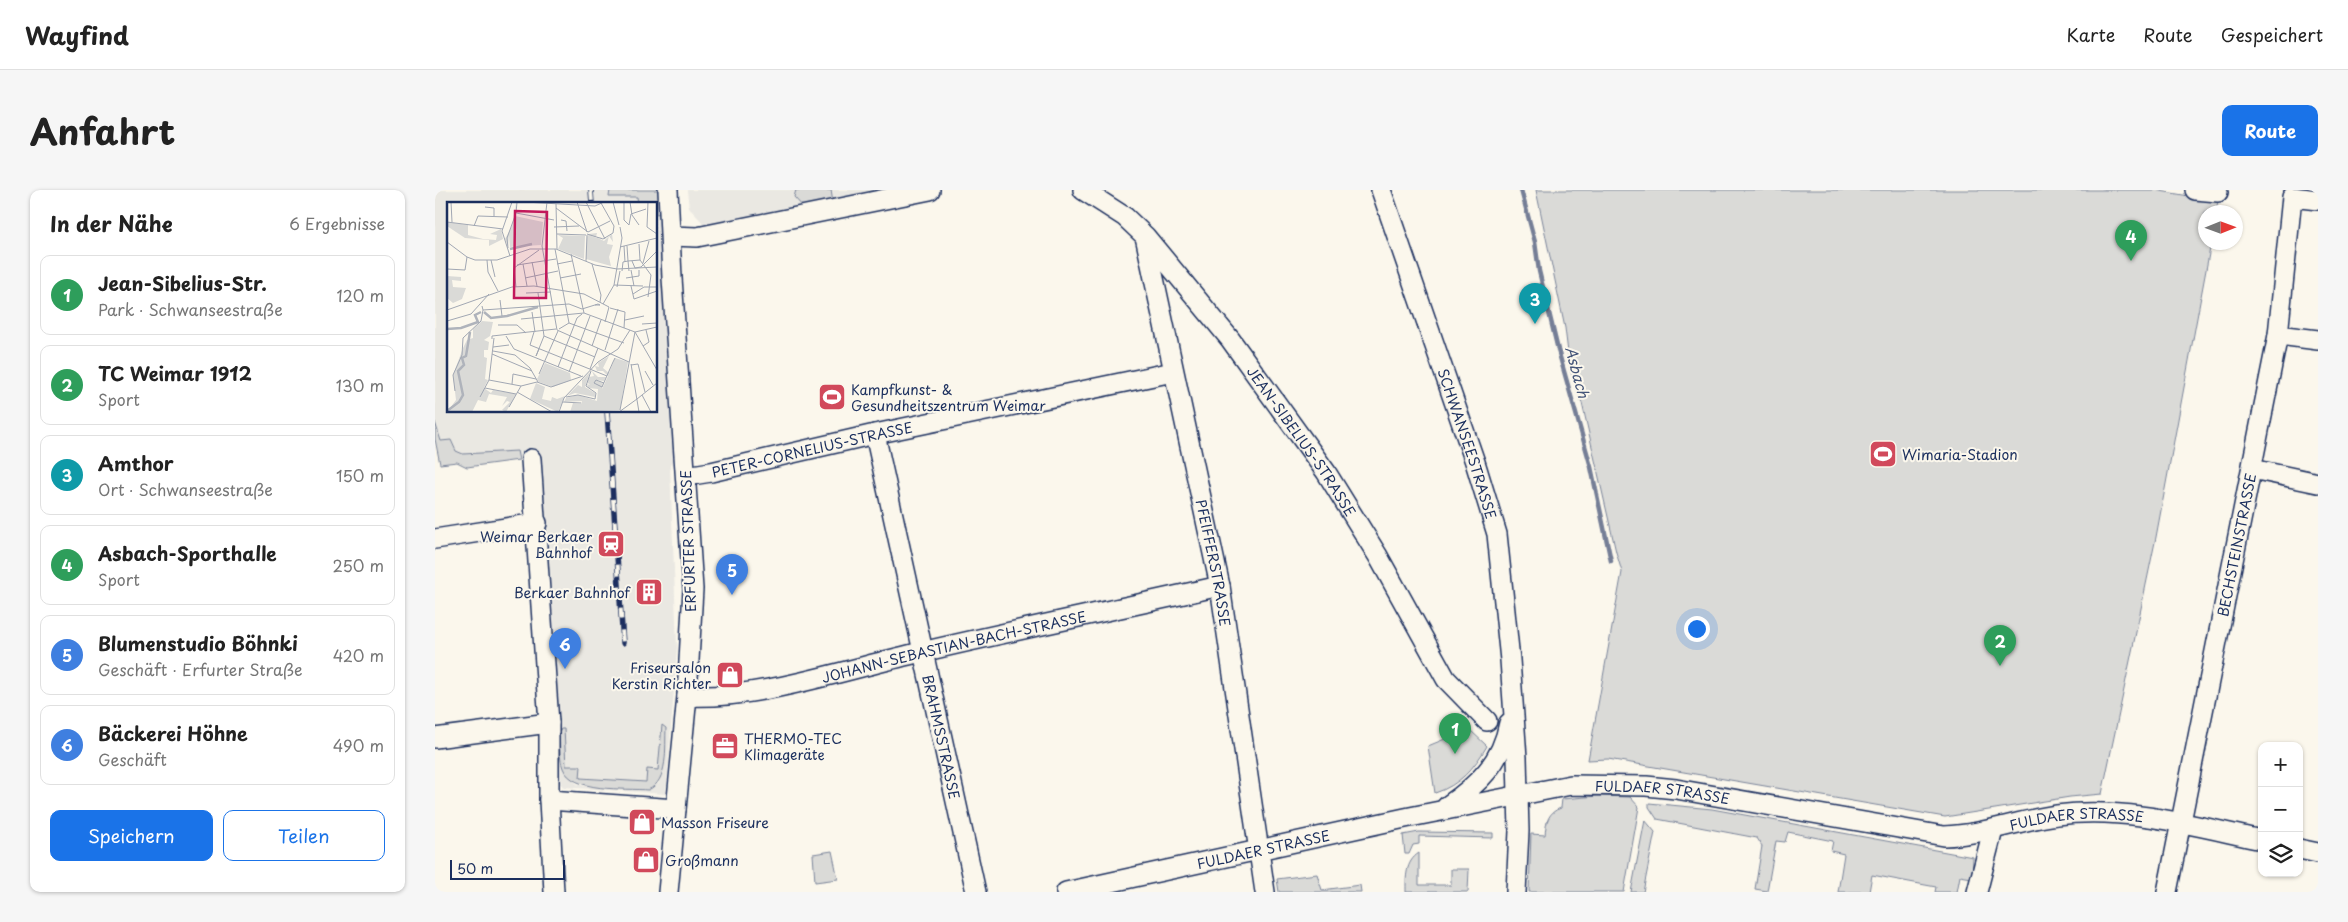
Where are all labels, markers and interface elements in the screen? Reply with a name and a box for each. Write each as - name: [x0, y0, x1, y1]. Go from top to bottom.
- text: Wayfind: [25, 17, 129, 53]
- text: Karte: [2067, 21, 2115, 48]
- text: Route: [2143, 21, 2193, 48]
- text: Gespeichert: [2221, 21, 2323, 48]
- text: Anfahrt: [30, 104, 175, 157]
- button: Route: [2222, 105, 2318, 156]
- inset map: [447, 202, 657, 412]
- north arrow: [2198, 205, 2243, 250]
- text: In der Nähe: [50, 207, 172, 239]
- text: 6 Ergebnisse: [289, 211, 385, 235]
- pin: 4: [2115, 220, 2147, 261]
- text: Jean-Sibelius-Str.: [98, 269, 267, 297]
- text: 1: [63, 283, 71, 307]
- text: 120 m: [337, 283, 384, 307]
- pin: 3: [1519, 283, 1551, 324]
- text: Park · Schwanseestraße: [98, 297, 283, 321]
- water label: Asbach: [1560, 344, 1596, 401]
- text: TC Weimar 1912: [98, 359, 252, 387]
- street label: JEAN-SIBELIUS-STRASSE: [1242, 362, 1361, 520]
- street label: SCHWANSEESTRASSE: [1433, 365, 1502, 521]
- text: 2: [61, 373, 73, 397]
- text: 130 m: [336, 373, 384, 397]
- place label: Kampfkunst- & Gesundheitszentrum Weimar: [851, 379, 1046, 416]
- sports icon: Kampfkunst- & Gesundheitszentrum Weimar: [817, 382, 847, 412]
- text: Sport: [98, 387, 140, 411]
- street label: PETER-CORNELIUS-STRASSE: [710, 416, 914, 482]
- sports icon: Wimaria-Stadion: [1868, 439, 1898, 469]
- place label: Wimaria-Stadion: [1902, 444, 2018, 465]
- text: Amthor: [98, 449, 174, 477]
- text: 3: [62, 463, 72, 487]
- text: 150 m: [336, 463, 384, 487]
- street label: ERFURTER STRASSE: [675, 470, 701, 612]
- street label: BECHSTEINSTRASSE: [2212, 471, 2261, 618]
- text: Ort · Schwanseestraße: [98, 477, 273, 501]
- street label: PFEIFFERSTRASSE: [1191, 497, 1236, 628]
- place label: Weimar Berkaer Bahnhof: [480, 526, 594, 563]
- station icon: Weimar Berkaer Bahnhof: [596, 529, 626, 559]
- text: Asbach-Sporthalle: [98, 539, 277, 567]
- text: 4: [62, 553, 72, 577]
- text: 250 m: [333, 553, 384, 577]
- pin: 5: [716, 554, 748, 595]
- text: Sport: [98, 567, 140, 591]
- building icon: Berkaer Bahnhof: [634, 577, 664, 607]
- place label: Berkaer Bahnhof: [514, 582, 632, 603]
- street label: JOHANN-SEBASTIAN-BACH-STRASSE: [819, 605, 1088, 688]
- your location: [1684, 616, 1710, 642]
- pin: 2: [1984, 625, 2016, 666]
- pin: 6: [549, 628, 581, 669]
- text: Blumenstudio Böhnki: [98, 629, 298, 657]
- text: 5: [62, 643, 72, 667]
- text: 420 m: [333, 643, 384, 667]
- text: Geschäft · Erfurter Straße: [98, 657, 302, 681]
- place label: Friseursalon Kerstin Richter: [612, 657, 711, 694]
- shop icon: Friseursalon Kerstin Richter: [715, 660, 745, 690]
- street label: BRAHMSSTRASSE: [918, 672, 966, 801]
- pin: 1: [1439, 713, 1471, 754]
- text: Bäckerei Höhne: [98, 719, 248, 747]
- place label: THERMO-TEC Klimageräte: [744, 728, 842, 765]
- office icon: THERMO-TEC Klimageräte: [710, 731, 740, 761]
- text: 6: [61, 733, 73, 757]
- text: 490 m: [333, 733, 384, 757]
- map controls: [2258, 742, 2303, 877]
- button: +: [2258, 742, 2303, 787]
- text: Geschäft: [98, 747, 167, 771]
- street label: FULDAER STRASSE: [1595, 775, 1731, 809]
- button: −: [2258, 787, 2303, 832]
- street label: FULDAER STRASSE: [2007, 802, 2145, 835]
- shop icon: Masson Friseure: [627, 807, 657, 837]
- button: Speichern: [50, 810, 213, 861]
- button: Teilen: [223, 810, 385, 861]
- place label: Masson Friseure: [661, 812, 769, 833]
- street label: FULDAER STRASSE: [1195, 824, 1332, 874]
- button: layers: [2258, 832, 2303, 877]
- shop icon: Großmann: [631, 845, 661, 875]
- place label: Großmann: [665, 850, 739, 871]
- scale bar: [450, 857, 565, 880]
- text: 50 m: [457, 858, 493, 879]

